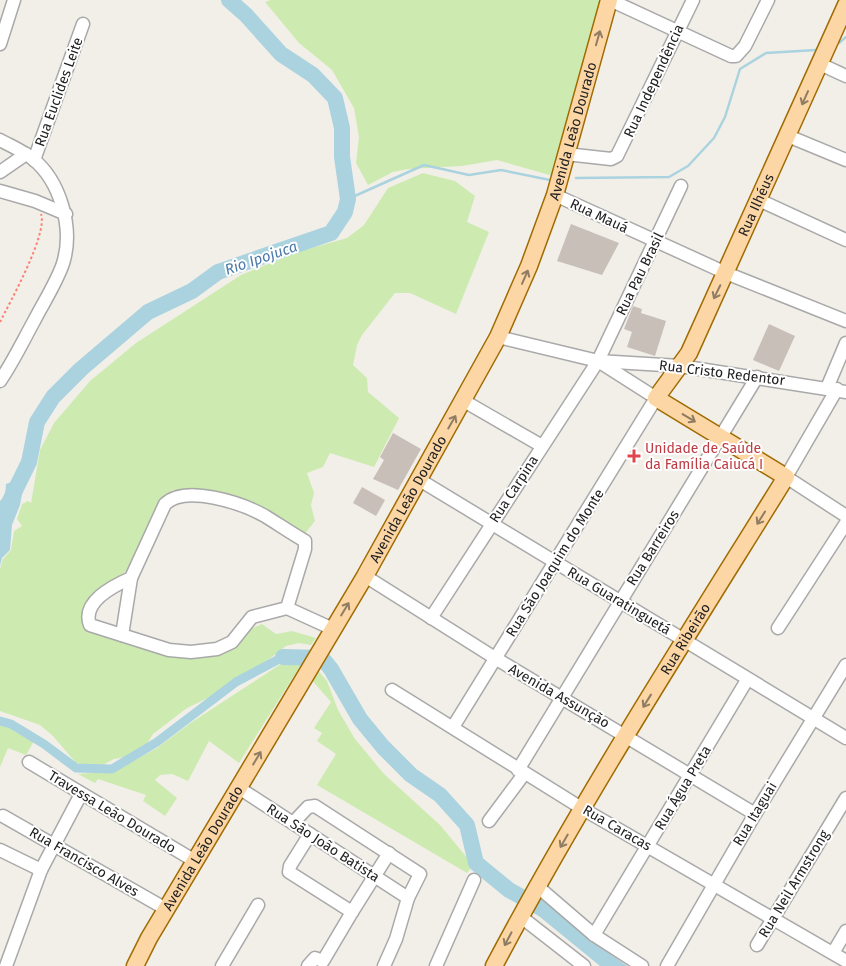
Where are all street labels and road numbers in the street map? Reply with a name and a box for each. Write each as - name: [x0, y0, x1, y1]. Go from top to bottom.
- street label: Rua Independência: [620, 22, 688, 140]
- street label: Rua Euclides Leite: [31, 35, 87, 149]
- street label: Avenida Leão Dourado: [545, 60, 600, 202]
- street label: Rua Ilhéus: [734, 171, 777, 239]
- street label: Rua Mauá: [567, 195, 631, 237]
- street label: Rua Pau Brasil: [613, 230, 667, 318]
- street label: Rua Cristo Redentor: [658, 357, 787, 389]
- street label: Avenida Leão Dourado: [366, 433, 450, 565]
- street label: Rua Carpina: [486, 452, 542, 526]
- street label: Rua São Joaquim do Monte: [502, 486, 608, 640]
- street label: Rua Barreiros: [623, 507, 683, 589]
- street label: Rua Guaratinguetá: [564, 563, 674, 639]
- street label: Rua Ribeirão: [657, 600, 714, 678]
- street label: Avenida Assunção: [505, 660, 613, 732]
- street label: Rua Água Preta: [650, 742, 715, 833]
- street label: Travessa Leão Dourado: [45, 767, 179, 857]
- street label: Rua Itaguai: [729, 779, 781, 849]
- street label: Avenida Leão Dourado: [159, 783, 246, 914]
- street label: Rua São João Batista: [263, 800, 383, 886]
- street label: Rua Caracas: [580, 802, 655, 855]
- street label: Rua Francisco Alves: [26, 824, 142, 900]
- street label: Rua Neil Armstrong: [755, 826, 833, 941]

